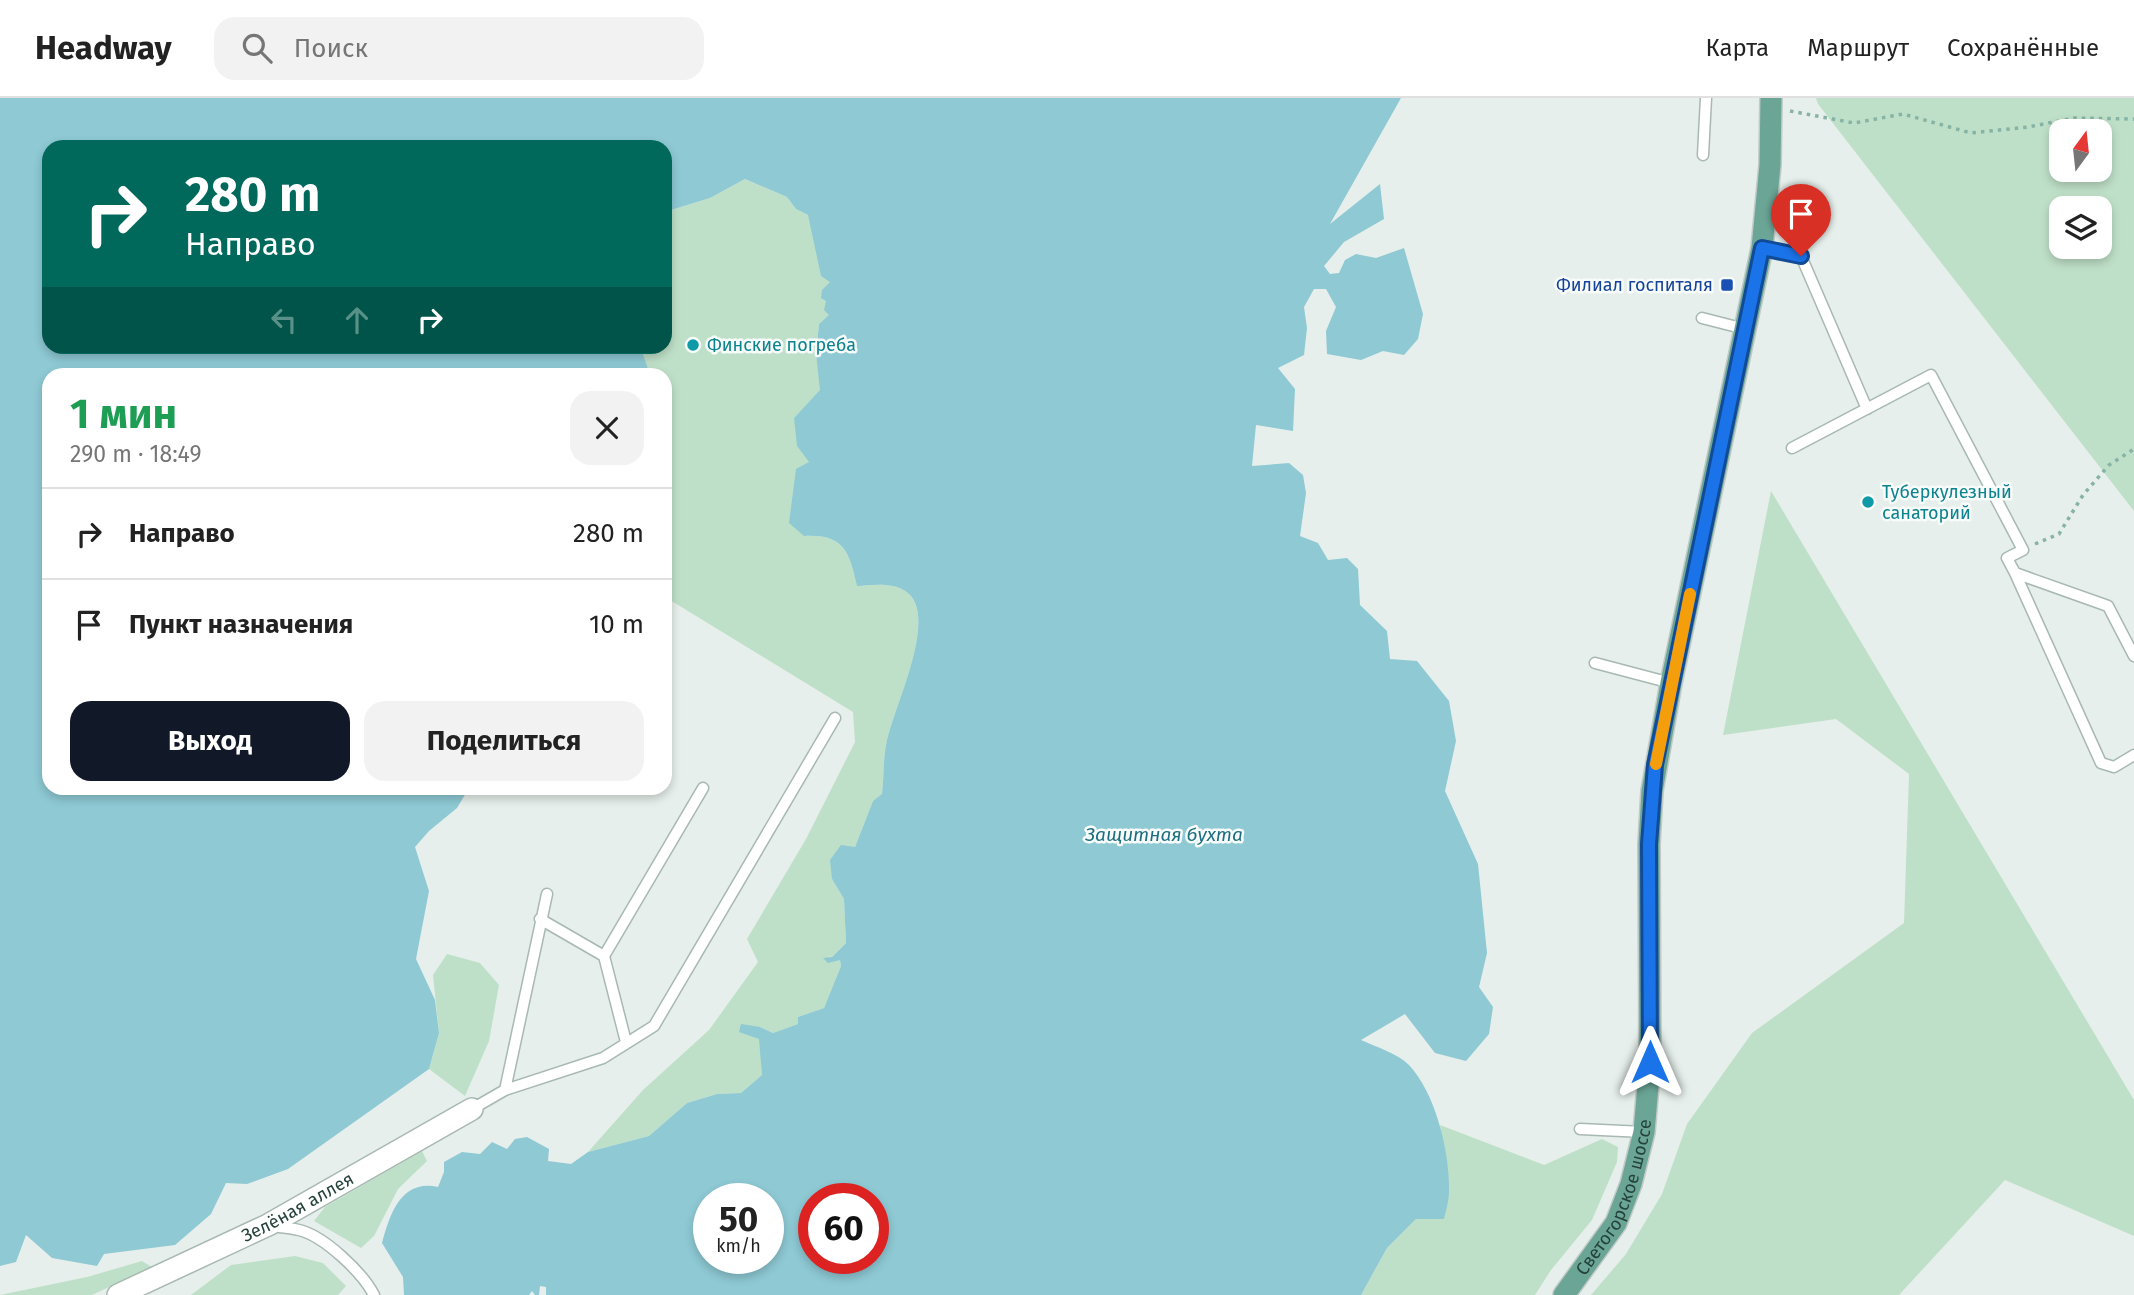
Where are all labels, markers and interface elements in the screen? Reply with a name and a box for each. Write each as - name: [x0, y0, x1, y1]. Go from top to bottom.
- search box: [214, 17, 704, 80]
- text: Headway: [35, 28, 172, 68]
- icon: search: [238, 29, 276, 67]
- text: Поиск: [294, 33, 368, 64]
- text: Карта: [1706, 34, 1769, 62]
- text: Маршрут: [1807, 34, 1909, 62]
- text: Сохранённые: [1947, 34, 2099, 62]
- north arrow: [2049, 119, 2112, 182]
- map controls: [2049, 119, 2112, 259]
- text: 280 m: [185, 165, 321, 224]
- icon: right: [70, 168, 161, 259]
- pin: [1771, 184, 1831, 256]
- icon: arrive: [1782, 195, 1820, 233]
- button: layers: [2049, 196, 2112, 259]
- text: Направо: [185, 225, 316, 263]
- place label: Филиал госпиталя: [1556, 274, 1713, 296]
- marker: Филиал госпиталя: [1719, 277, 1735, 293]
- icon: left: [265, 301, 303, 339]
- icon: ahead: [338, 301, 376, 339]
- icon: right: [411, 301, 449, 339]
- place label: Финские погреба: [707, 334, 856, 356]
- marker: Финские погреба: [685, 337, 701, 353]
- text: 1 мин: [70, 389, 177, 439]
- button: close: [570, 391, 644, 465]
- text: 290 m · 18:49: [70, 440, 201, 468]
- place label: Туберкулезный санаторий: [1882, 481, 2012, 524]
- marker: Туберкулезный санаторий: [1860, 494, 1876, 510]
- icon: right: [70, 515, 108, 553]
- text: Направо: [129, 518, 235, 549]
- text: 280 m: [573, 518, 644, 549]
- icon: arrive: [70, 606, 108, 644]
- text: Пункт назначения: [129, 609, 353, 640]
- text: 10 m: [589, 609, 644, 640]
- button: Выход: [70, 701, 350, 781]
- button: Поделиться: [364, 701, 644, 781]
- water label: Защитная бухта: [1084, 823, 1243, 846]
- position arrow: [1613, 1025, 1687, 1099]
- street label: Светогорское шоссе: [1571, 1118, 1656, 1280]
- street label: Зелёная аллея: [238, 1168, 358, 1247]
- speed limit sign: 60: [798, 1183, 889, 1274]
- text: 50: [719, 1198, 758, 1240]
- text: km/h: [716, 1235, 761, 1257]

